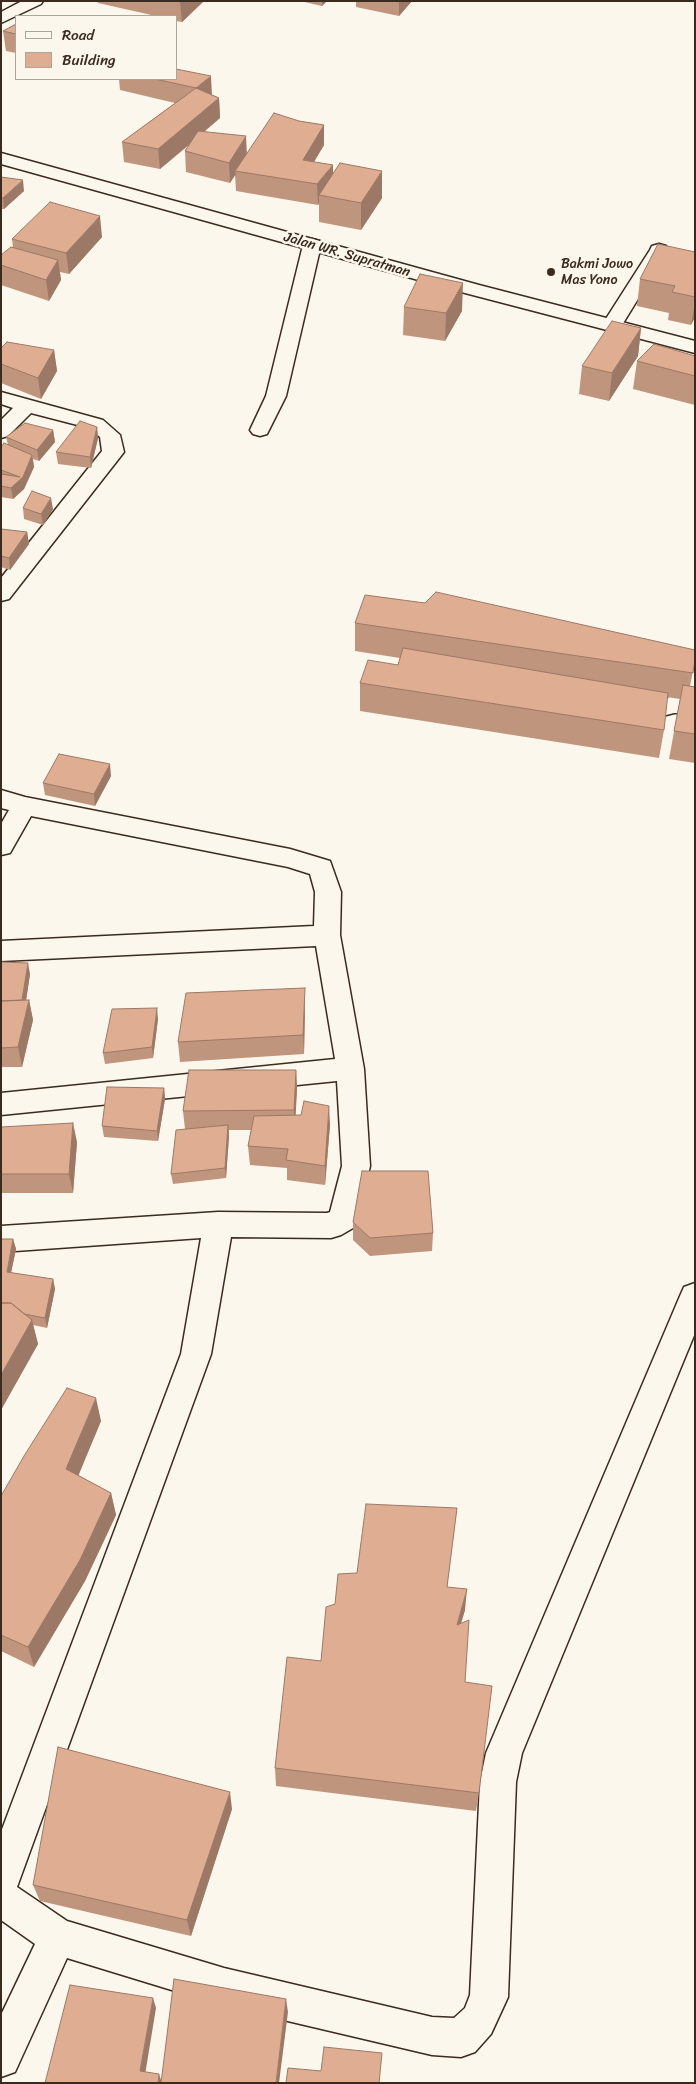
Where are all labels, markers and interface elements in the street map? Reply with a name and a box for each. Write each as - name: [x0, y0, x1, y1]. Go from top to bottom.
- legend: [15, 15, 178, 80]
- text: Road: [62, 22, 94, 48]
- text: Building: [62, 47, 116, 73]
- street label: Jalan WR. Supratman: [282, 229, 412, 281]
- place label: Bakmi Jowo Mas Yono: [561, 256, 633, 288]
- marker: Bakmi Jowo Mas Yono: [545, 266, 557, 278]

